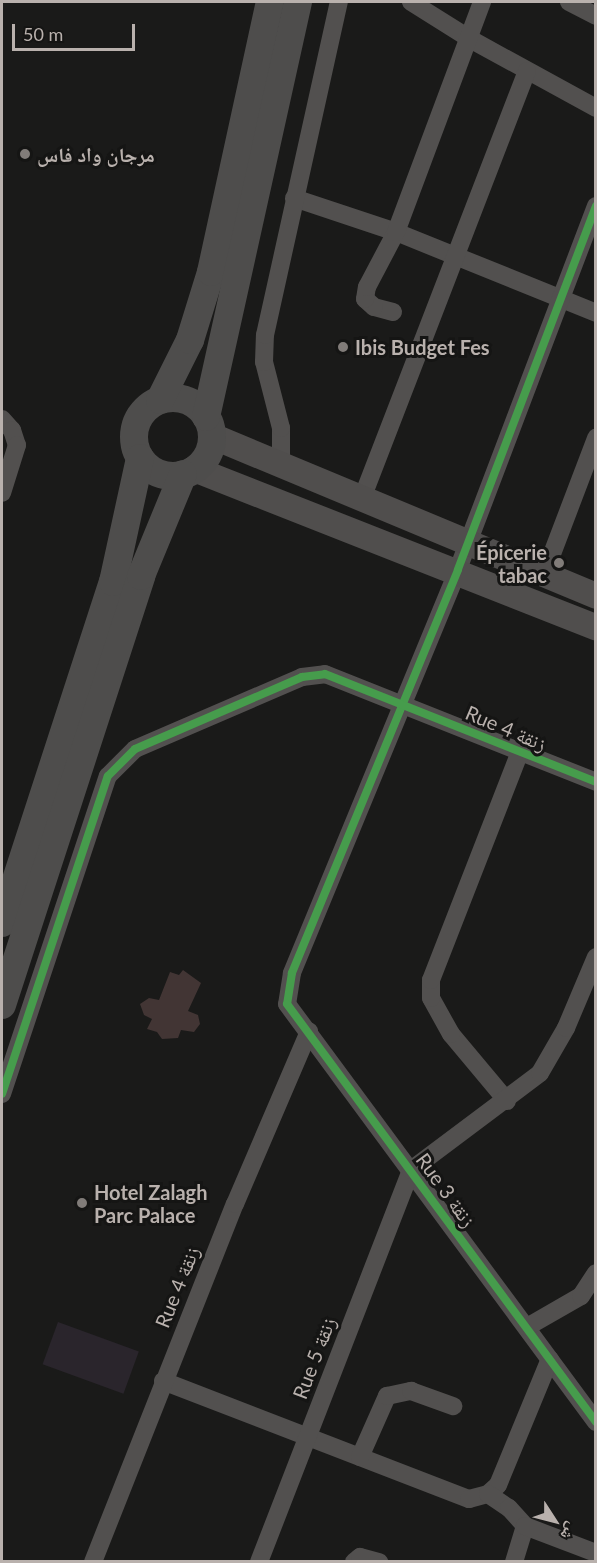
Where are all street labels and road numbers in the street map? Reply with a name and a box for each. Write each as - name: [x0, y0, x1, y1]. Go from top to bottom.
- street label: Rue 4 زنقة: [462, 700, 550, 756]
- street label: Rue 3 زنقة: [411, 1148, 481, 1232]
- street label: Rue 4 زنقة: [150, 1243, 204, 1331]
- street label: Rue 5 زنقة: [287, 1314, 341, 1402]

